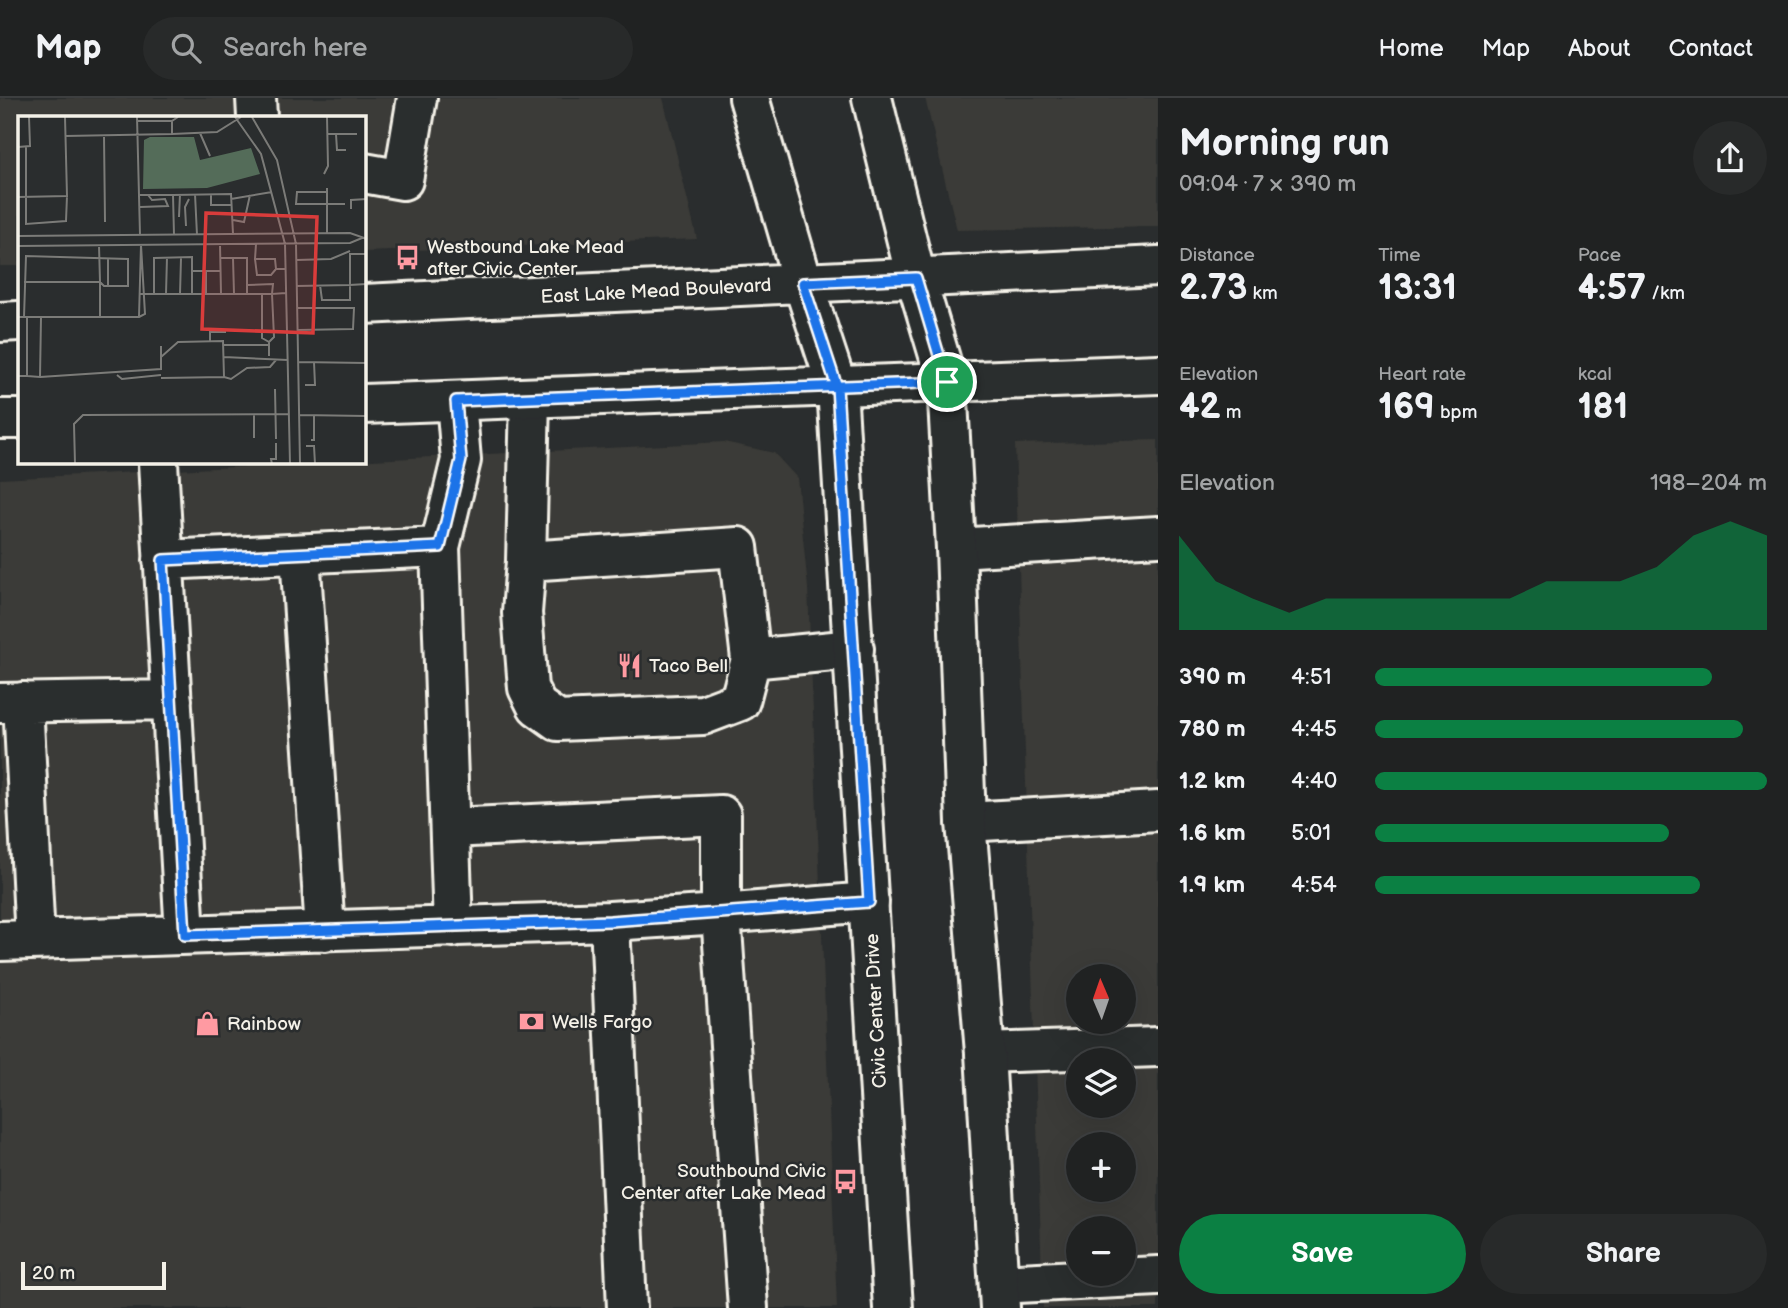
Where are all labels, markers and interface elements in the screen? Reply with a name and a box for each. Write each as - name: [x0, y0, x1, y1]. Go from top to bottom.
- search box: [143, 17, 633, 80]
- text: Map: [35, 28, 101, 68]
- icon: search: [167, 29, 205, 67]
- text: Search here: [223, 33, 367, 64]
- text: Home: [1379, 34, 1444, 63]
- text: Map: [1482, 34, 1530, 63]
- text: About: [1568, 34, 1630, 63]
- text: Contact: [1668, 34, 1753, 63]
- inset map: [18, 116, 366, 464]
- text: Morning run: [1179, 121, 1390, 166]
- button: share: [1693, 121, 1767, 195]
- text: 09:04 · 7 × 390 m: [1179, 170, 1356, 198]
- place label: Westbound Lake Mead after Civic Center: [427, 236, 624, 281]
- bus stop icon: Westbound Lake Mead after Civic Center: [393, 243, 421, 271]
- text: Distance: [1179, 244, 1255, 267]
- text: Time: [1378, 244, 1420, 267]
- text: Pace: [1578, 244, 1621, 267]
- text: 2.73: [1179, 267, 1247, 310]
- text: 13:31: [1378, 267, 1457, 310]
- text: 4:57: [1578, 267, 1646, 310]
- street label: East Lake Mead Boulevard: [540, 274, 772, 309]
- text: km: [1247, 282, 1278, 305]
- text: /km: [1646, 282, 1685, 305]
- pin: [917, 352, 977, 412]
- icon: arrive: [928, 363, 966, 401]
- text: Elevation: [1179, 363, 1258, 386]
- text: Heart rate: [1378, 363, 1466, 386]
- text: kcal: [1578, 363, 1612, 386]
- text: 42: [1179, 386, 1221, 429]
- text: 169: [1378, 386, 1435, 429]
- text: 181: [1578, 386, 1628, 429]
- text: m: [1221, 401, 1241, 424]
- text: bpm: [1435, 401, 1477, 424]
- text: Elevation: [1179, 469, 1275, 497]
- text: 198–204 m: [1650, 469, 1767, 497]
- restaurant icon: Taco Bell: [615, 651, 643, 679]
- place label: Taco Bell: [649, 655, 728, 678]
- text: 390 m: [1179, 663, 1246, 691]
- text: 4:51: [1291, 663, 1332, 691]
- text: 780 m: [1179, 715, 1246, 743]
- text: 4:45: [1291, 715, 1337, 743]
- text: 1.2 km: [1179, 767, 1245, 795]
- text: 4:40: [1291, 767, 1337, 795]
- text: 1.6 km: [1179, 819, 1246, 847]
- text: 5:01: [1291, 819, 1331, 847]
- text: 1.9 km: [1179, 871, 1245, 899]
- text: 4:54: [1291, 871, 1337, 899]
- street label: Civic Center Drive: [861, 933, 892, 1089]
- north arrow: [1066, 964, 1136, 1034]
- map controls: [1066, 964, 1136, 1286]
- bank icon: Wells Fargo: [518, 1007, 546, 1035]
- shop icon: Rainbow: [193, 1009, 221, 1037]
- place label: Wells Fargo: [552, 1011, 652, 1034]
- place label: Rainbow: [227, 1013, 301, 1036]
- button: layers: [1066, 1048, 1136, 1118]
- button: +: [1066, 1132, 1136, 1202]
- place label: Southbound Civic Center after Lake Mead: [621, 1160, 826, 1205]
- bus stop icon: Southbound Civic Center after Lake Mead: [832, 1167, 860, 1195]
- button: Save: [1179, 1214, 1466, 1294]
- button: Share: [1480, 1214, 1767, 1294]
- button: −: [1066, 1216, 1136, 1286]
- scale bar: [21, 1259, 166, 1291]
- text: 20 m: [32, 1262, 75, 1285]

